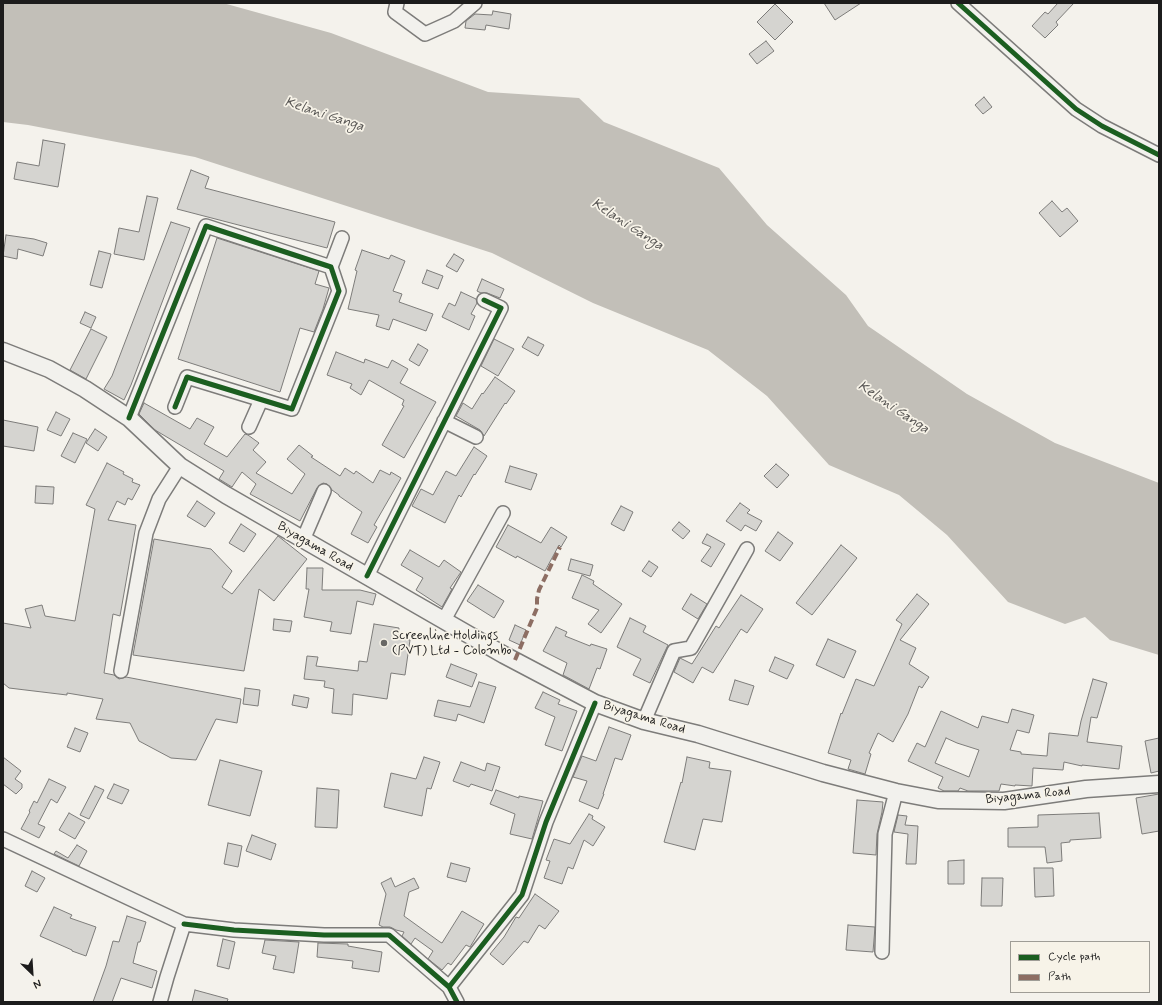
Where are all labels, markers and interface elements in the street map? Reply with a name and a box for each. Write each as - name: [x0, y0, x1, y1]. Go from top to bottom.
- water label: Kelani Ganga: [282, 94, 366, 136]
- water label: Kelani Ganga: [588, 196, 666, 254]
- water label: Kelani Ganga: [854, 378, 932, 438]
- street label: Biyagama Road: [274, 519, 356, 575]
- place label: Screenline Holdings (PVT) Ltd - Colombo: [392, 628, 512, 659]
- marker: Screenline Holdings (PVT) Ltd - Colombo: [379, 638, 389, 648]
- street label: Biyagama Road: [601, 698, 687, 738]
- street label: Biyagama Road: [985, 784, 1071, 808]
- legend: [1010, 941, 1150, 993]
- text: Cycle path: [1048, 949, 1100, 965]
- north arrow: [12, 953, 52, 993]
- text: Path: [1048, 969, 1071, 985]
- text: N: [31, 976, 43, 992]

